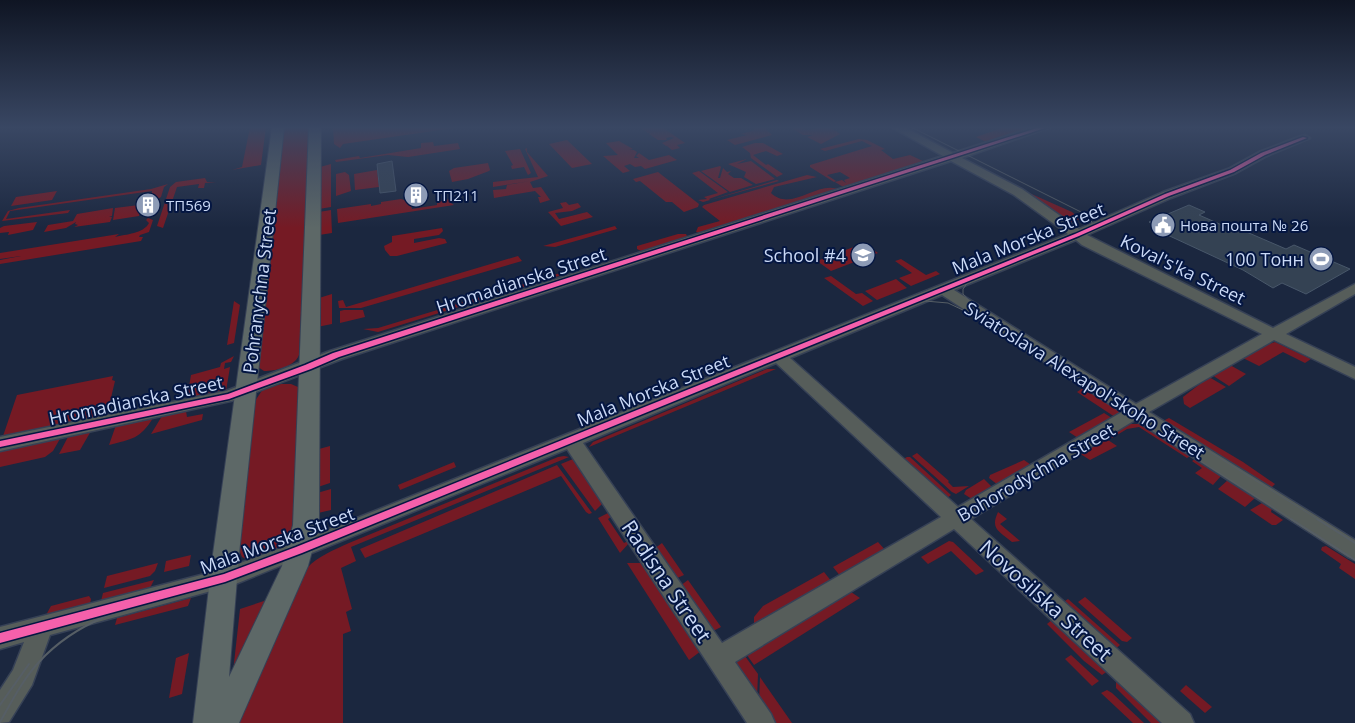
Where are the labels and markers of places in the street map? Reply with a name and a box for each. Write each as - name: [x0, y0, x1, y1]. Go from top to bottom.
- building icon: ТП211: [403, 182, 429, 208]
- place label: ТП211: [434, 185, 479, 205]
- building icon: ТП569: [135, 192, 161, 218]
- place label: ТП569: [166, 195, 211, 215]
- public building icon: Нова пошта № 26: [1150, 212, 1176, 238]
- place label: Нова пошта № 26: [1180, 215, 1308, 235]
- school or university icon: School #4: [850, 242, 876, 268]
- place label: School #4: [764, 243, 846, 267]
- sports icon: 100 Тонн: [1308, 246, 1334, 272]
- place label: 100 Тонн: [1225, 247, 1304, 271]

